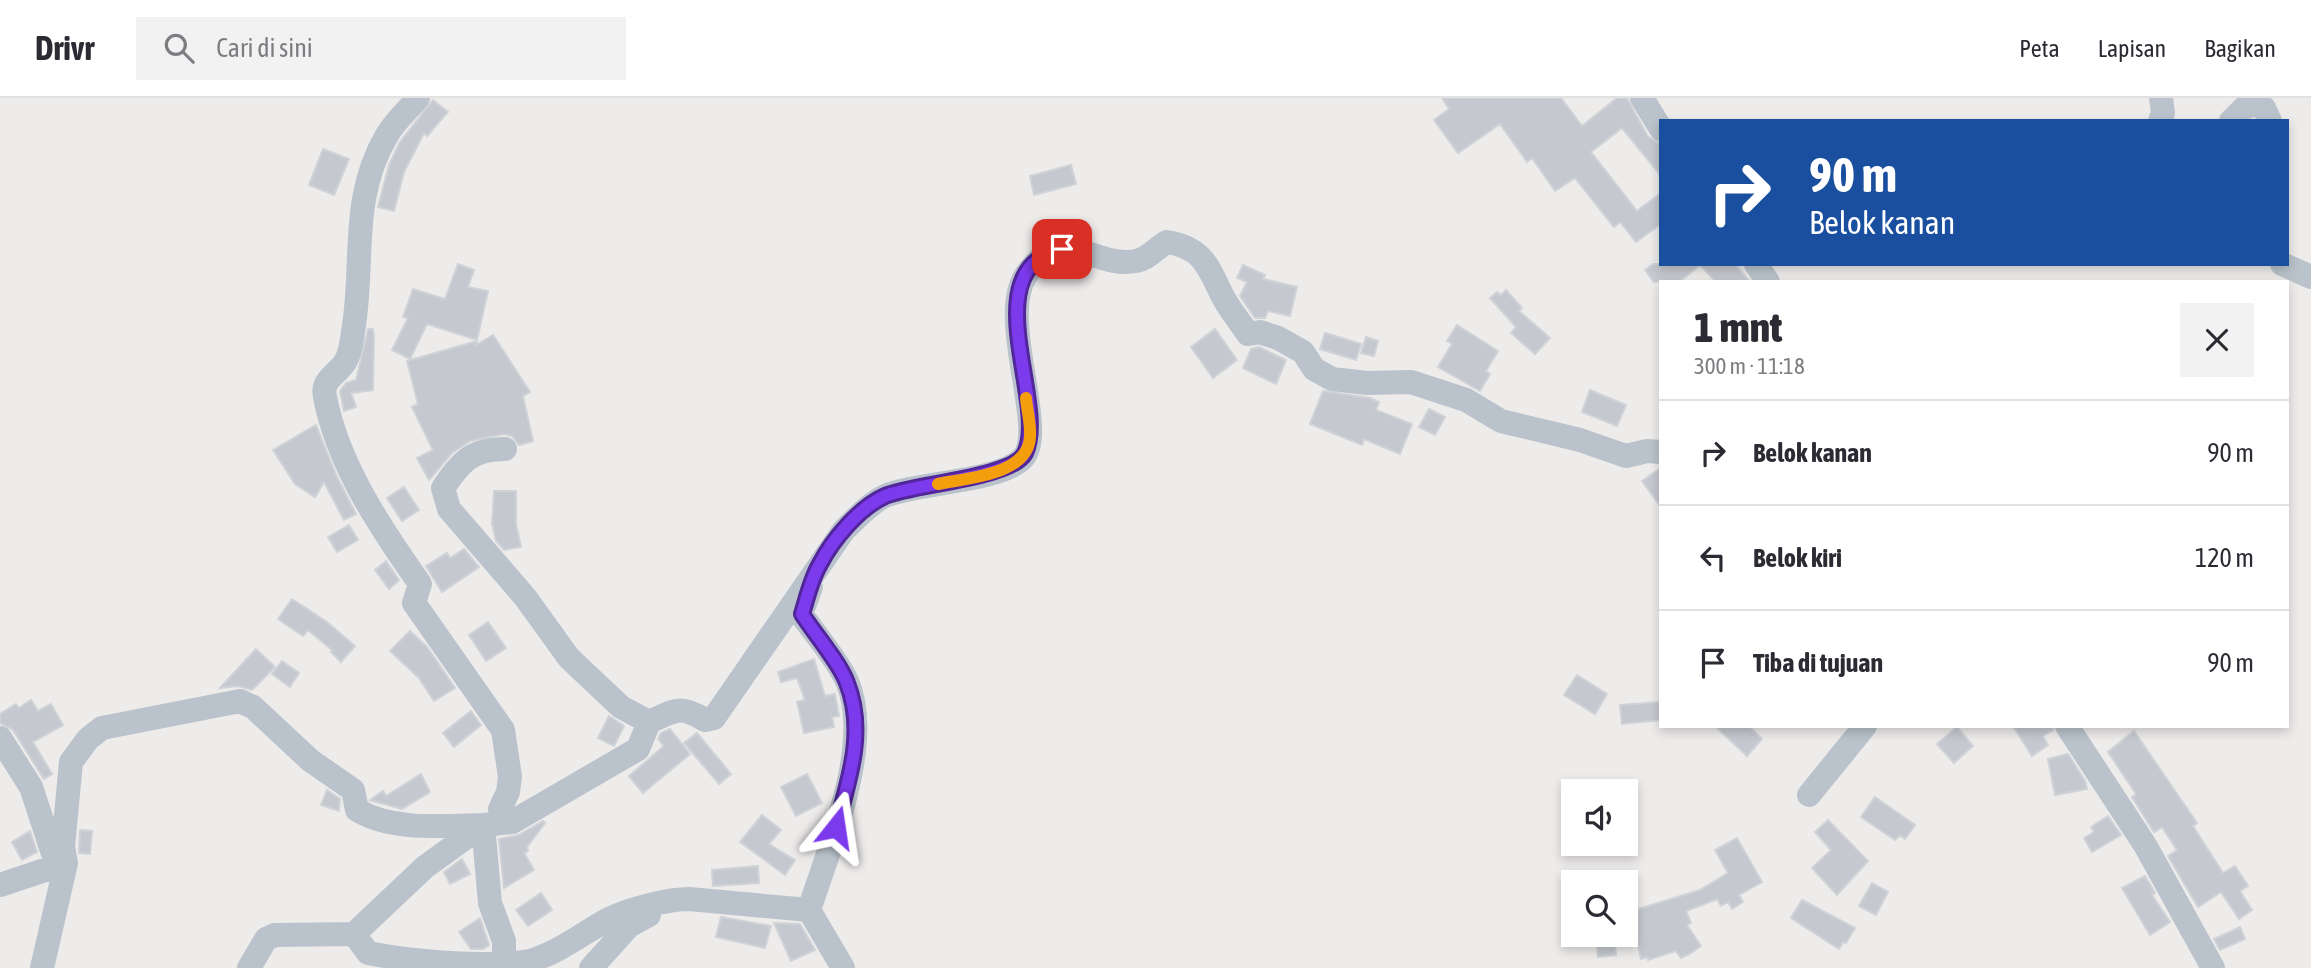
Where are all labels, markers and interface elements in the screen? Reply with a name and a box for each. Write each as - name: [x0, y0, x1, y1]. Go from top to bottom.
- search box: [136, 17, 626, 80]
- text: Drivr: [35, 29, 94, 67]
- icon: search: [160, 29, 198, 67]
- text: Cari di sini: [216, 33, 313, 63]
- text: Peta: [2019, 35, 2060, 62]
- text: Lapisan: [2098, 35, 2166, 62]
- text: Bagikan: [2204, 35, 2276, 62]
- text: 90 m: [1809, 146, 1897, 202]
- icon: right: [1694, 147, 1785, 238]
- text: Belok kanan: [1809, 204, 1955, 241]
- pin: [1032, 219, 1092, 279]
- icon: arrive: [1043, 230, 1081, 268]
- text: 1 mnt: [1694, 303, 1782, 351]
- button: close: [2180, 303, 2254, 377]
- text: 300 m · 11:18: [1694, 353, 1805, 379]
- icon: right: [1694, 434, 1732, 472]
- text: Belok kanan: [1753, 438, 1872, 468]
- text: 90 m: [2207, 438, 2254, 468]
- icon: left: [1694, 539, 1732, 577]
- text: Belok kiri: [1753, 543, 1842, 573]
- text: 120 m: [2195, 543, 2254, 573]
- icon: arrive: [1694, 644, 1732, 682]
- text: Tiba di tujuan: [1753, 648, 1883, 678]
- text: 90 m: [2207, 648, 2254, 678]
- map controls: [1561, 779, 1638, 947]
- button: sound: [1561, 779, 1638, 856]
- position arrow: [799, 790, 873, 864]
- button: search: [1561, 870, 1638, 947]

